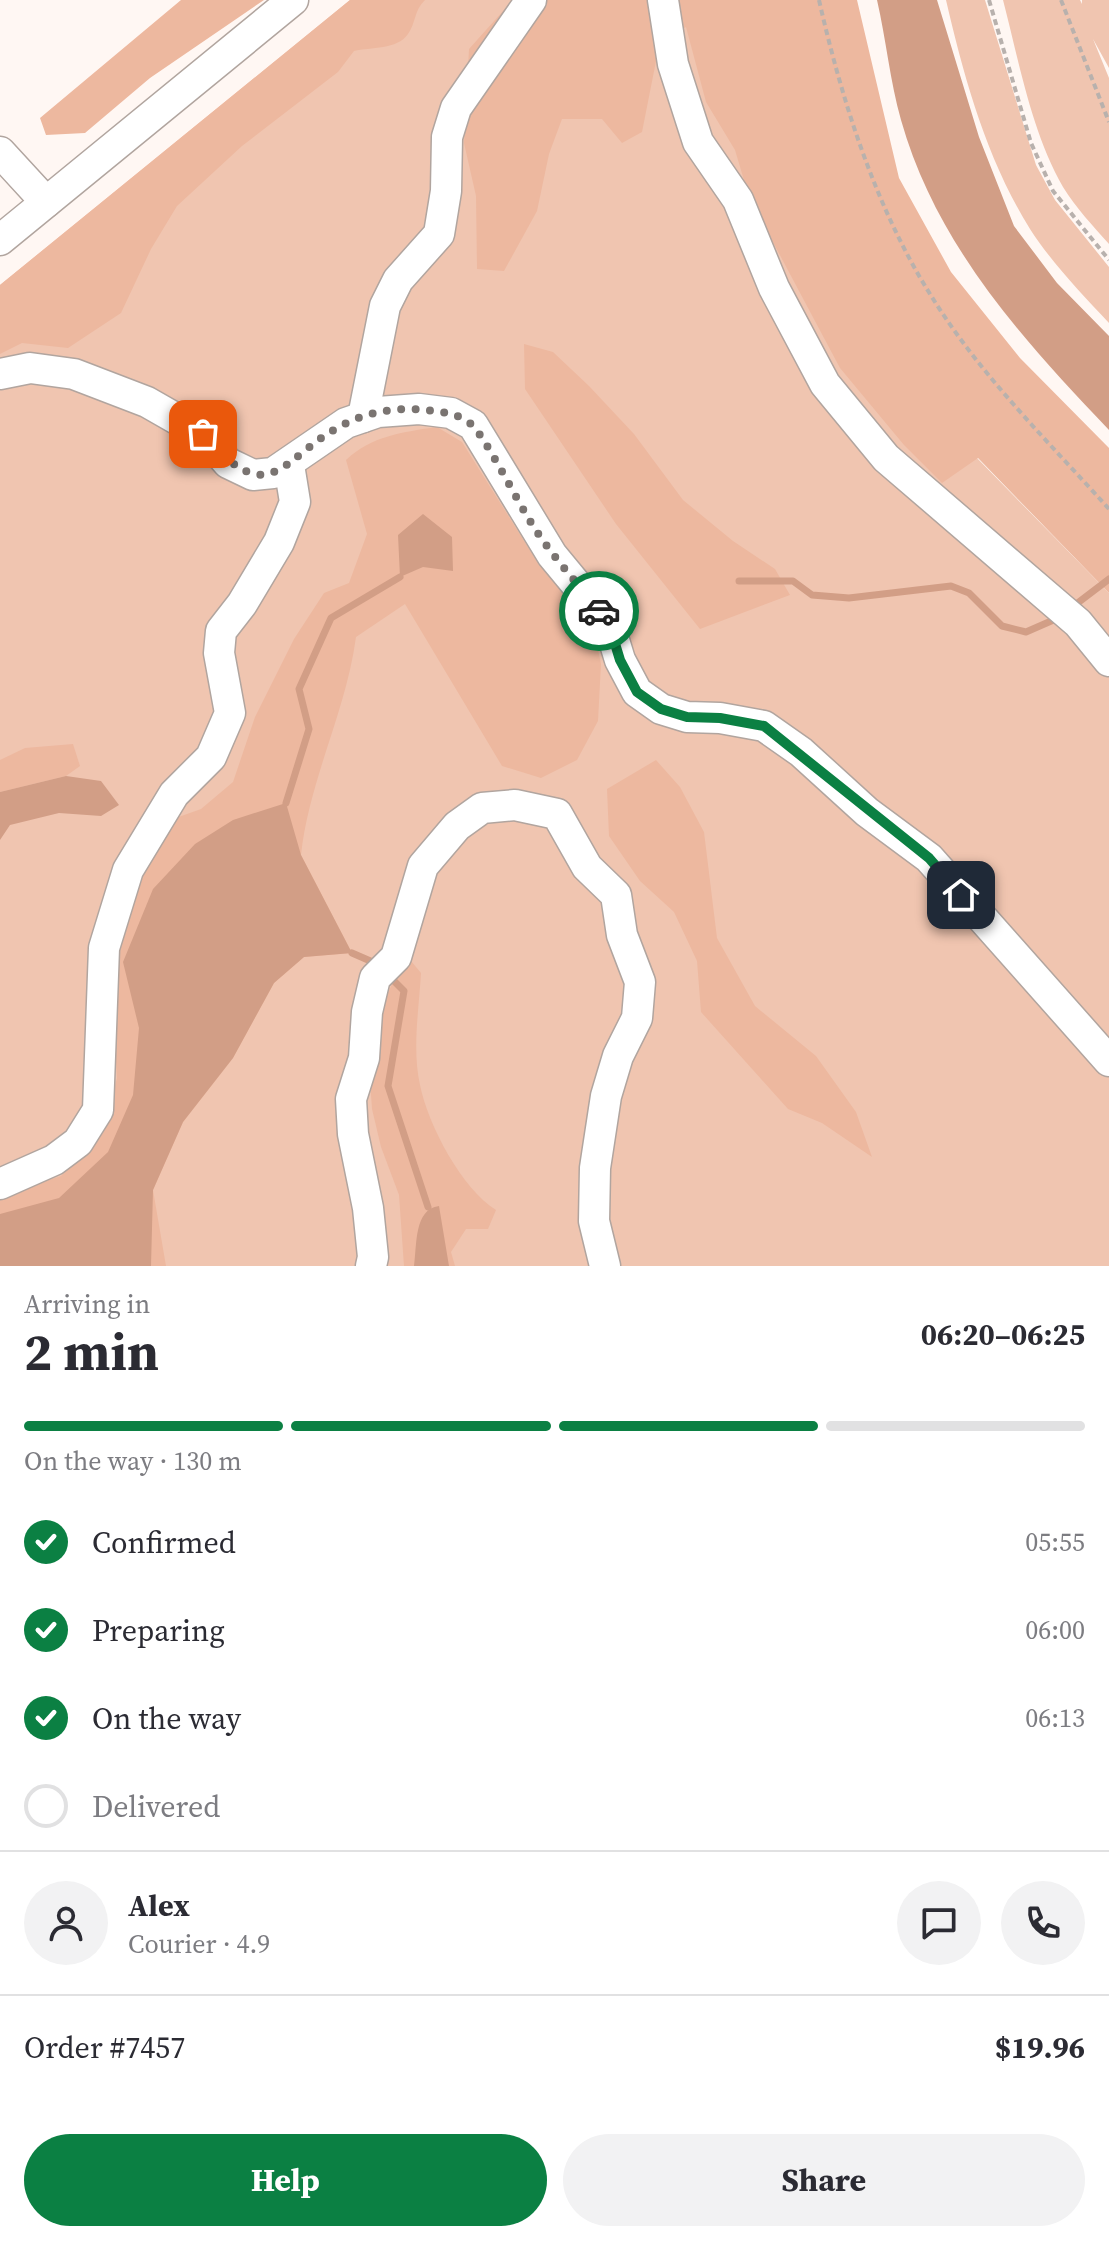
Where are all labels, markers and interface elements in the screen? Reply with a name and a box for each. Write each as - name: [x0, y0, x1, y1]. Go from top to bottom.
- pin: [169, 400, 237, 468]
- icon: bag: [181, 412, 225, 456]
- courier: [559, 571, 639, 651]
- icon: car: [577, 589, 621, 633]
- pin: [927, 861, 995, 929]
- icon: home: [939, 873, 983, 917]
- text: Arriving in: [24, 1286, 150, 1322]
- text: 06:20–06:25: [921, 1314, 1085, 1355]
- text: 2 min: [24, 1316, 159, 1387]
- text: On the way · 130 m: [24, 1443, 242, 1479]
- icon: check: [24, 1520, 68, 1564]
- text: Confirmed: [92, 1522, 236, 1563]
- text: 05:55: [1025, 1524, 1085, 1560]
- icon: check: [24, 1608, 68, 1652]
- text: Preparing: [92, 1610, 225, 1651]
- text: 06:00: [1025, 1612, 1085, 1648]
- icon: check: [24, 1696, 68, 1740]
- text: On the way: [92, 1698, 241, 1739]
- text: 06:13: [1025, 1700, 1085, 1736]
- text: Delivered: [92, 1786, 220, 1827]
- button: person: [24, 1881, 108, 1965]
- button: chat: [897, 1881, 981, 1965]
- button: phone: [1001, 1881, 1085, 1965]
- text: Alex: [128, 1885, 190, 1926]
- text: Courier · 4.9: [128, 1926, 270, 1962]
- text: Order #7457: [24, 2027, 185, 2068]
- text: $19.96: [995, 2027, 1085, 2068]
- button: Help: [24, 2134, 547, 2226]
- button: Share: [563, 2134, 1085, 2226]

